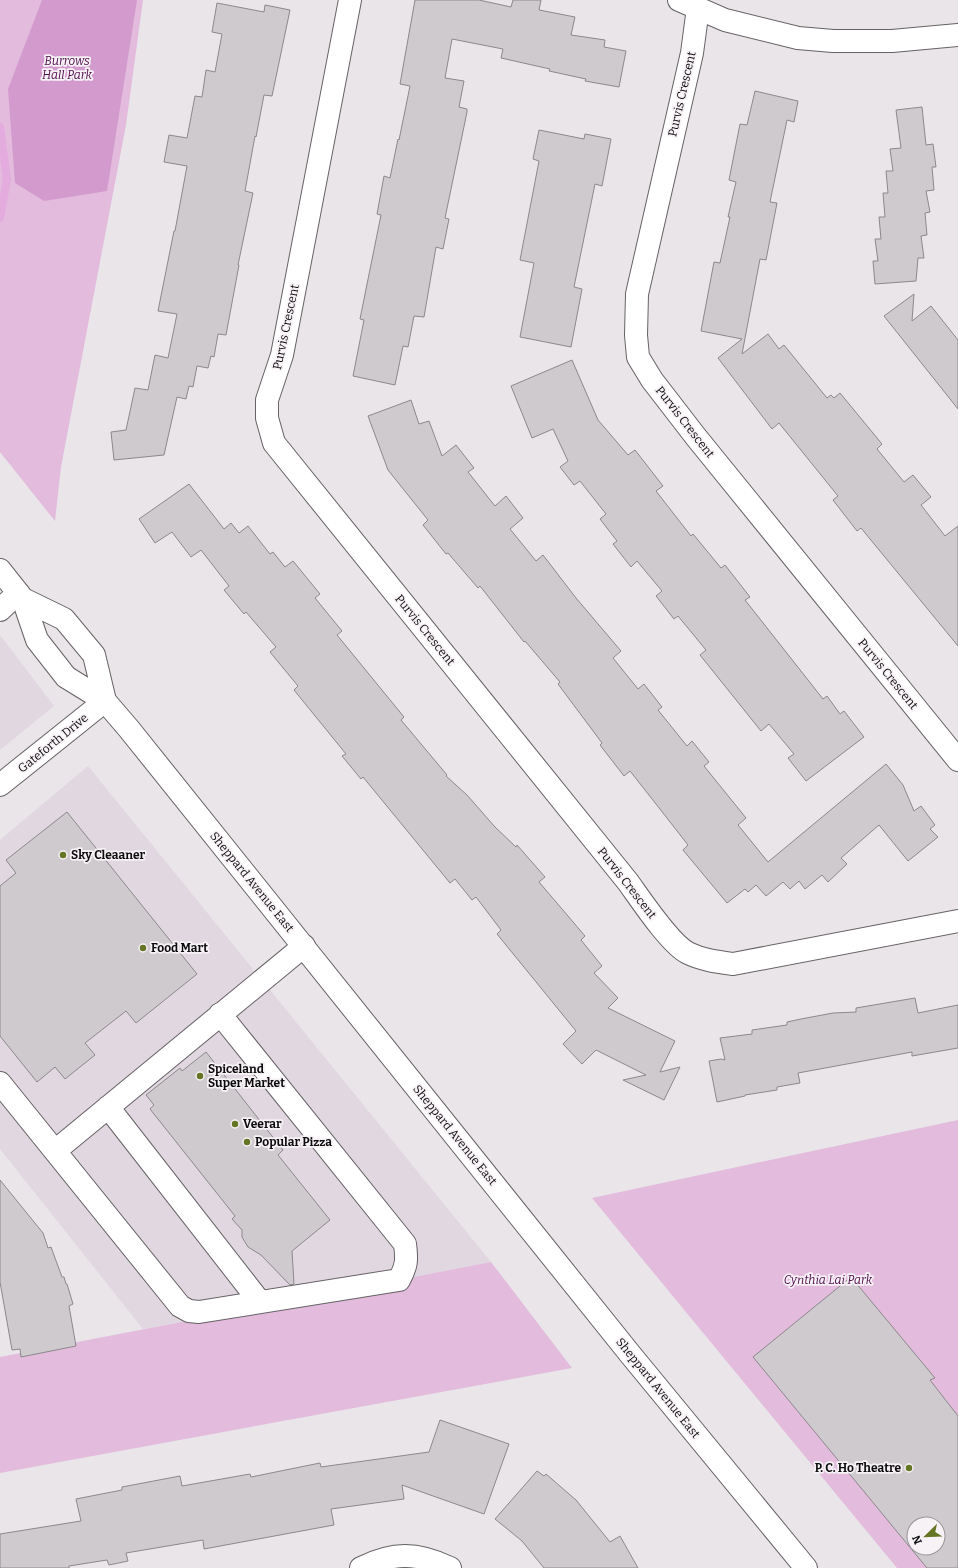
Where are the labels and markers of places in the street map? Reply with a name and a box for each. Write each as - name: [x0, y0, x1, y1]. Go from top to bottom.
- place label: Sky Cleaaner: [71, 848, 146, 862]
- marker: Sky Cleaaner: [58, 850, 68, 860]
- place label: Food Mart: [151, 941, 208, 955]
- marker: Food Mart: [138, 943, 148, 953]
- place label: Spiceland Super Market: [208, 1062, 285, 1090]
- marker: Spiceland Super Market: [195, 1071, 205, 1081]
- place label: Veerar: [243, 1117, 282, 1131]
- marker: Veerar: [230, 1119, 240, 1129]
- place label: Popular Pizza: [255, 1135, 332, 1149]
- marker: Popular Pizza: [242, 1137, 252, 1147]
- place label: P. C. Ho Theatre: [815, 1461, 901, 1475]
- marker: P. C. Ho Theatre: [904, 1463, 914, 1473]

